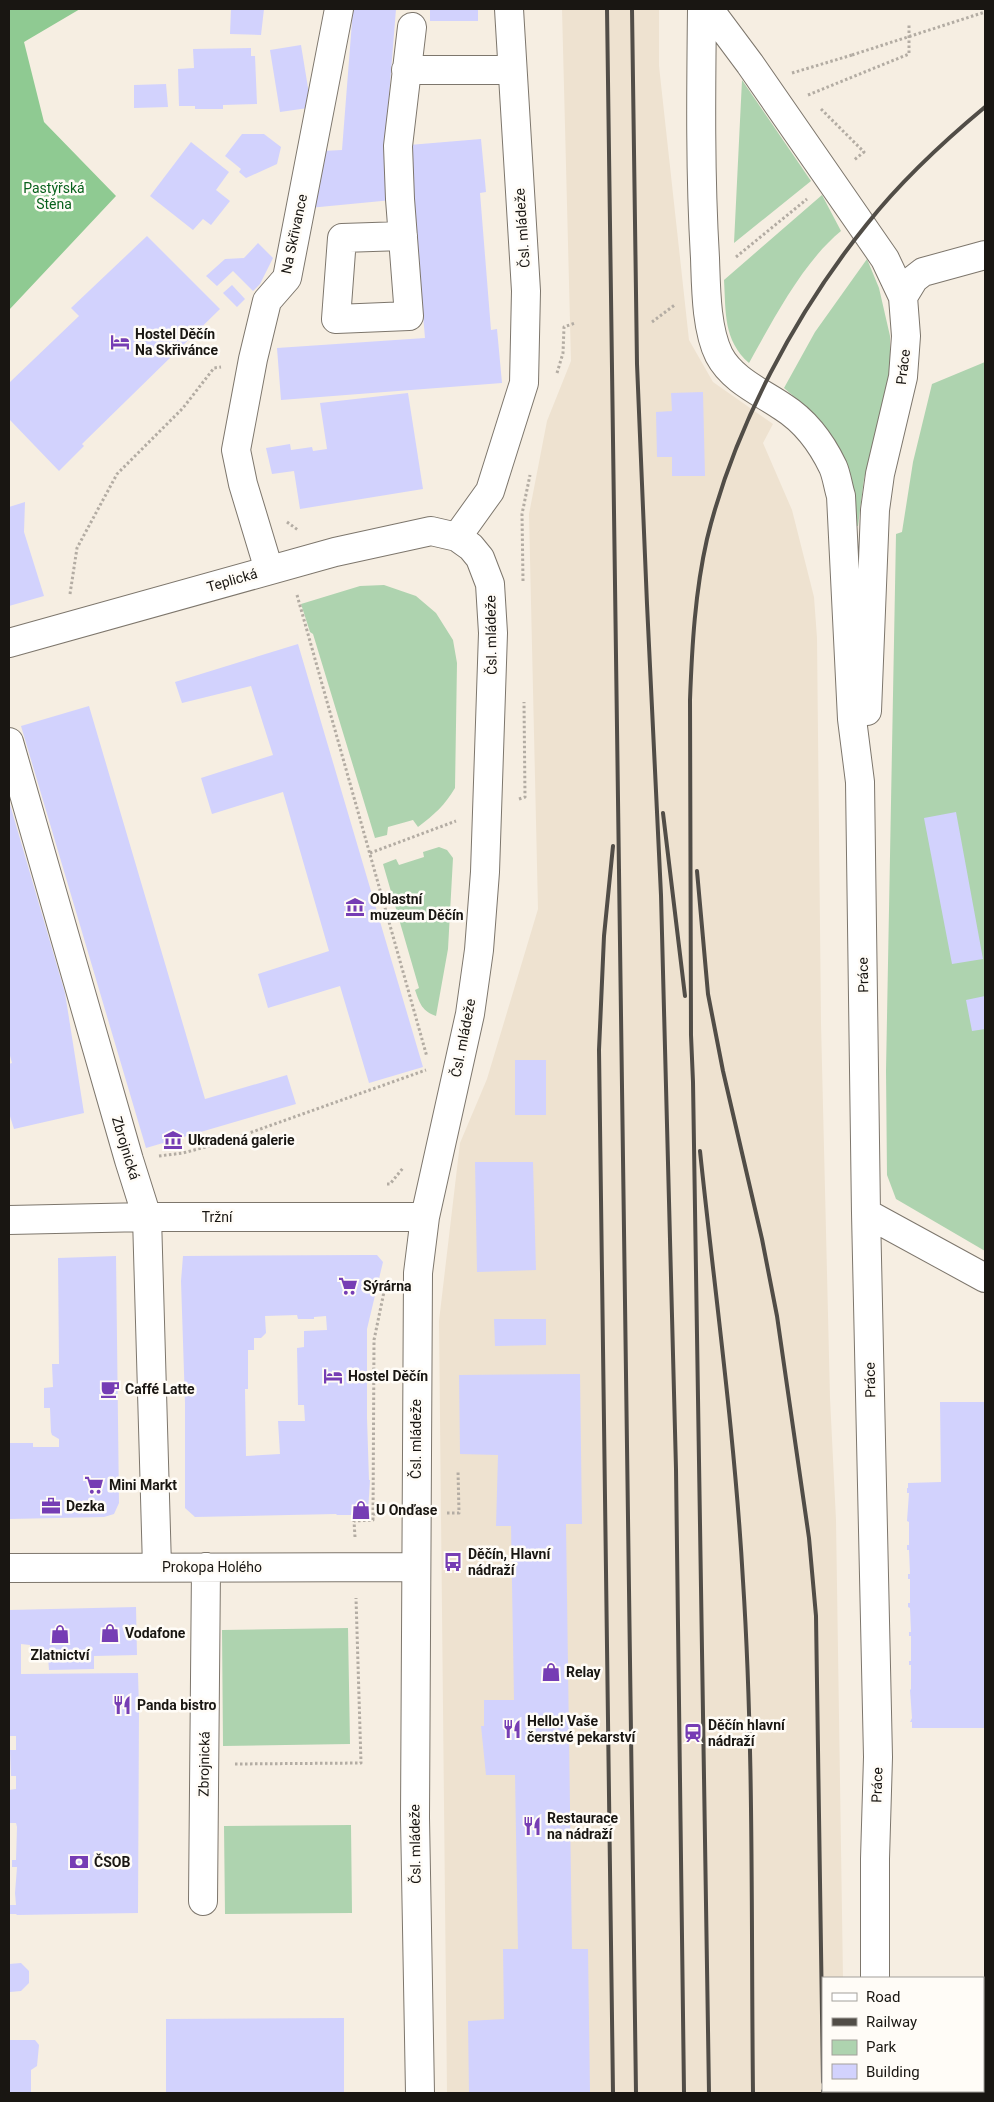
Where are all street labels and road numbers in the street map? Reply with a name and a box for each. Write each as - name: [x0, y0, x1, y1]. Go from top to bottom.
- street label: Čsl. mládeže: [510, 188, 533, 268]
- street label: Na Skřivance: [278, 193, 310, 275]
- street label: Práce: [893, 348, 913, 386]
- street label: Teplická: [205, 565, 259, 595]
- street label: Čsl. mládeže: [481, 595, 500, 675]
- street label: Práce: [855, 957, 871, 993]
- street label: Čsl. mládeže: [447, 997, 478, 1079]
- street label: Zbrojnická: [109, 1114, 143, 1182]
- street label: Tržní: [202, 1209, 233, 1225]
- street label: Práce: [862, 1362, 878, 1398]
- street label: Čsl. mládeže: [407, 1399, 424, 1479]
- street label: Prokopa Holého: [162, 1559, 262, 1575]
- street label: Zbrojnická: [195, 1731, 213, 1797]
- street label: Práce: [868, 1767, 886, 1803]
- street label: Čsl. mládeže: [405, 1804, 424, 1884]

